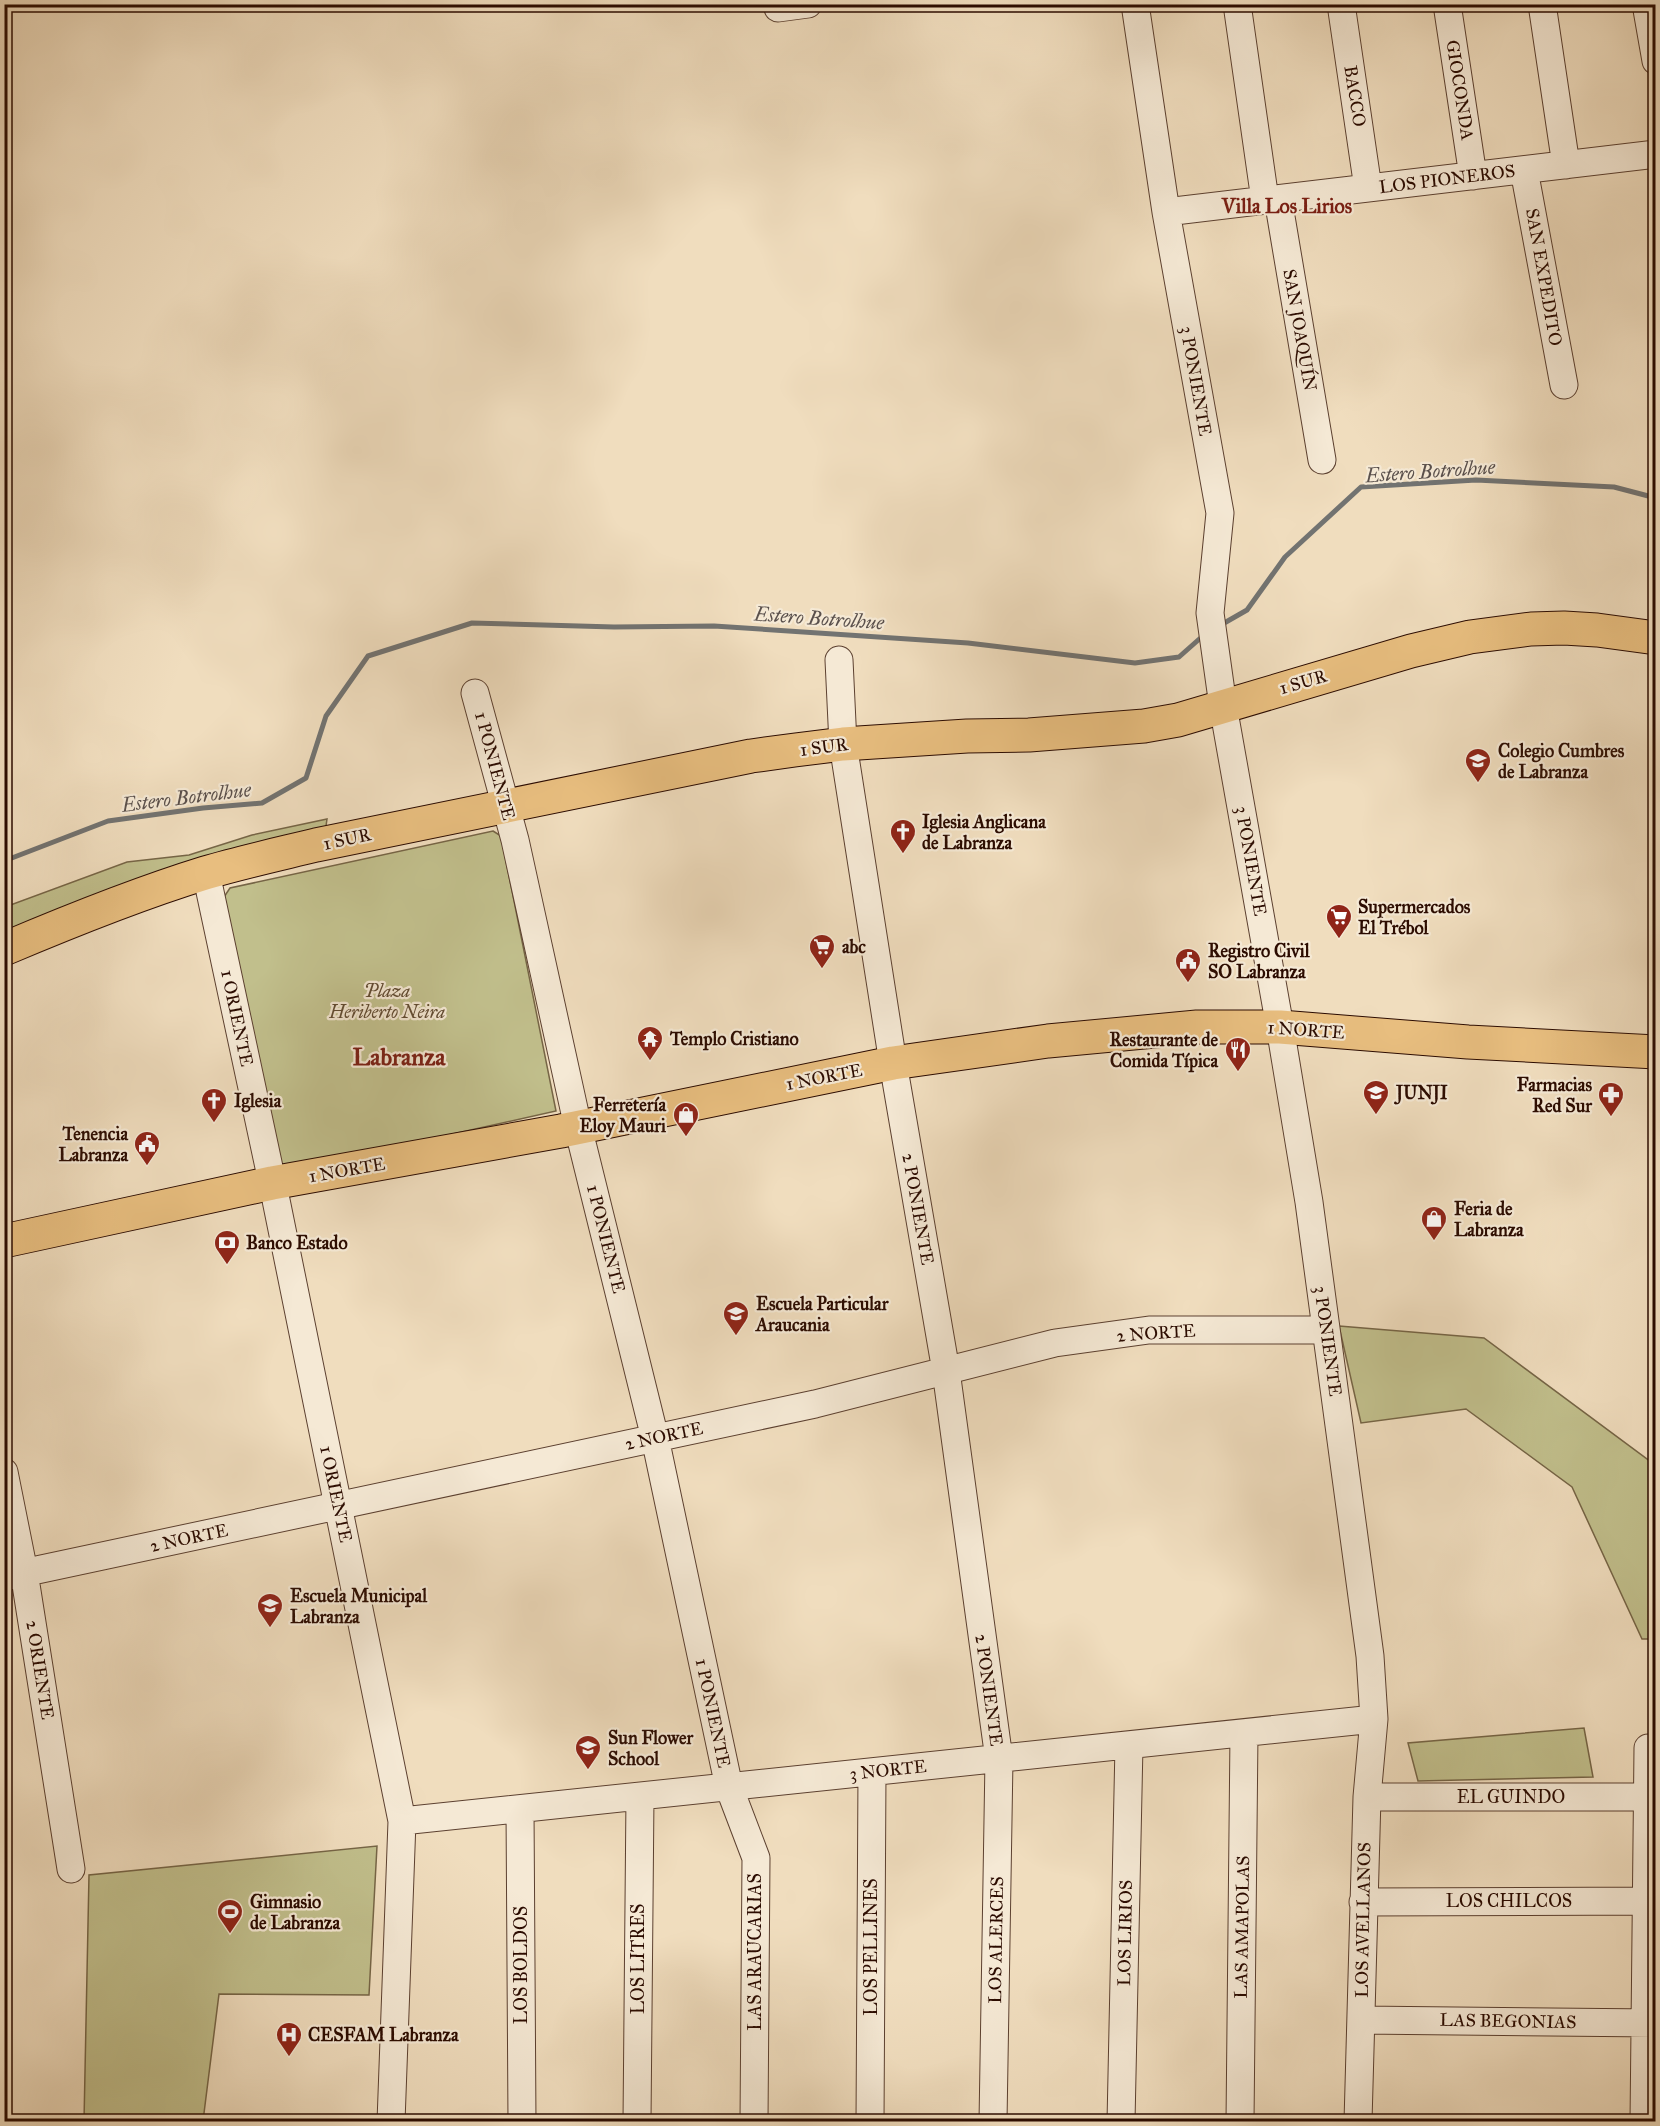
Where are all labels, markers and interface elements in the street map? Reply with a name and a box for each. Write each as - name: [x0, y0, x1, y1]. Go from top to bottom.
- street label: GIOCONDA: [1441, 38, 1479, 142]
- street label: BACCO: [1339, 64, 1371, 128]
- street label: LOS PIONEROS: [1378, 160, 1516, 198]
- district label: Villa Los Lirios: [1221, 194, 1353, 218]
- street label: SAN EXPEDITO: [1521, 206, 1567, 348]
- street label: SAN JOAQUÍN: [1277, 267, 1324, 393]
- street label: 3 PONIENTE: [1176, 324, 1217, 438]
- water label: Estero Botrolhue: [1363, 454, 1496, 488]
- water label: Estero Botrolhue: [752, 601, 885, 635]
- street label: 1 SUR: [1277, 664, 1330, 699]
- street label: 1 PONIENTE: [470, 709, 520, 823]
- street label: 1 SUR: [799, 733, 851, 761]
- place label: Colegio Cumbres de Labranza: [1498, 740, 1625, 783]
- school or university icon: Colegio Cumbres de Labranza: [1463, 746, 1493, 784]
- water label: Estero Botrolhue: [119, 777, 253, 817]
- street label: 3 PONIENTE: [1231, 804, 1272, 918]
- place label: Iglesia Anglicana de Labranza: [922, 811, 1046, 854]
- church icon: Iglesia Anglicana de Labranza: [888, 817, 918, 855]
- street label: 1 SUR: [321, 823, 374, 855]
- place label: Supermercados El Trébol: [1358, 896, 1471, 939]
- supermarket icon: Supermercados El Trébol: [1324, 902, 1354, 940]
- supermarket icon: abc: [807, 932, 837, 970]
- place label: abc: [842, 936, 866, 958]
- place label: Registro Civil SO Labranza: [1208, 940, 1311, 983]
- public building icon: Registro Civil SO Labranza: [1173, 946, 1203, 984]
- street label: 1 ORIENTE: [216, 968, 258, 1068]
- park label: Plaza Heriberto Neira: [328, 980, 446, 1023]
- street label: 1 NORTE: [1267, 1016, 1345, 1044]
- temple icon: Templo Cristiano: [635, 1024, 665, 1062]
- place label: Templo Cristiano: [669, 1028, 799, 1051]
- place label: Restaurante de Comida Típica: [1110, 1029, 1218, 1073]
- restaurant icon: Restaurante de Comida Típica: [1223, 1035, 1253, 1073]
- district label: Labranza: [353, 1042, 446, 1072]
- street label: 1 NORTE: [784, 1059, 864, 1095]
- place label: Farmacias Red Sur: [1517, 1074, 1593, 1117]
- school or university icon: JUNJI: [1361, 1078, 1391, 1116]
- pharmacy icon: Farmacias Red Sur: [1596, 1080, 1626, 1118]
- place label: JUNJI: [1394, 1082, 1448, 1105]
- church icon: Iglesia: [199, 1086, 229, 1124]
- place label: Iglesia: [234, 1090, 282, 1113]
- place label: Ferretería Eloy Mauri: [580, 1094, 667, 1138]
- shop icon: Ferretería Eloy Mauri: [671, 1100, 701, 1138]
- place label: Tenencia Labranza: [58, 1123, 128, 1166]
- public building icon: Tenencia Labranza: [132, 1129, 162, 1167]
- street label: 2 PONIENTE: [897, 1151, 939, 1267]
- street label: 1 NORTE: [307, 1152, 387, 1188]
- street label: 1 PONIENTE: [582, 1182, 630, 1296]
- place label: Feria de Labranza: [1454, 1198, 1524, 1241]
- shop icon: Feria de Labranza: [1419, 1204, 1449, 1242]
- bank icon: Banco Estado: [212, 1228, 242, 1266]
- place label: Banco Estado: [246, 1232, 348, 1254]
- street label: 3 PONIENTE: [1309, 1284, 1347, 1398]
- place label: Escuela Particular Araucania: [755, 1293, 890, 1336]
- school or university icon: Escuela Particular Araucania: [721, 1299, 751, 1337]
- street label: 2 NORTE: [1116, 1319, 1196, 1347]
- street label: 2 NORTE: [623, 1417, 705, 1455]
- street label: 1 ORIENTE: [315, 1444, 357, 1544]
- street label: 2 NORTE: [148, 1519, 230, 1557]
- place label: Escuela Municipal Labranza: [290, 1585, 428, 1628]
- school or university icon: Escuela Municipal Labranza: [255, 1591, 285, 1629]
- street label: 2 ORIENTE: [21, 1619, 59, 1721]
- street label: 2 PONIENTE: [970, 1633, 1008, 1748]
- street label: 1 PONIENTE: [691, 1656, 735, 1770]
- place label: Sun Flower School: [608, 1727, 694, 1770]
- school or university icon: Sun Flower School: [573, 1733, 603, 1771]
- street label: 3 NORTE: [848, 1755, 928, 1785]
- street label: EL GUINDO: [1457, 1786, 1565, 1808]
- street label: LOS AVELLANOS: [1351, 1842, 1375, 1998]
- street label: LAS AMAPOLAS: [1230, 1855, 1254, 1999]
- street label: LAS ARAUCARIAS: [744, 1873, 766, 2031]
- street label: LOS ALERCES: [984, 1876, 1008, 2004]
- street label: LOS PELLINES: [860, 1878, 882, 2016]
- street label: LOS LIRIOS: [1113, 1880, 1137, 1986]
- street label: LOS CHILCOS: [1446, 1890, 1572, 1912]
- place label: Gimnasio de Labranza: [250, 1891, 340, 1934]
- sports icon: Gimnasio de Labranza: [215, 1897, 245, 1935]
- street label: LOS LITRES: [627, 1904, 649, 2014]
- street label: LOS BOLDOS: [510, 1906, 532, 2024]
- street label: LAS BEGONIAS: [1439, 2009, 1577, 2033]
- hospital icon: CESFAM Labranza: [274, 2020, 304, 2058]
- place label: CESFAM Labranza: [308, 2024, 459, 2046]

